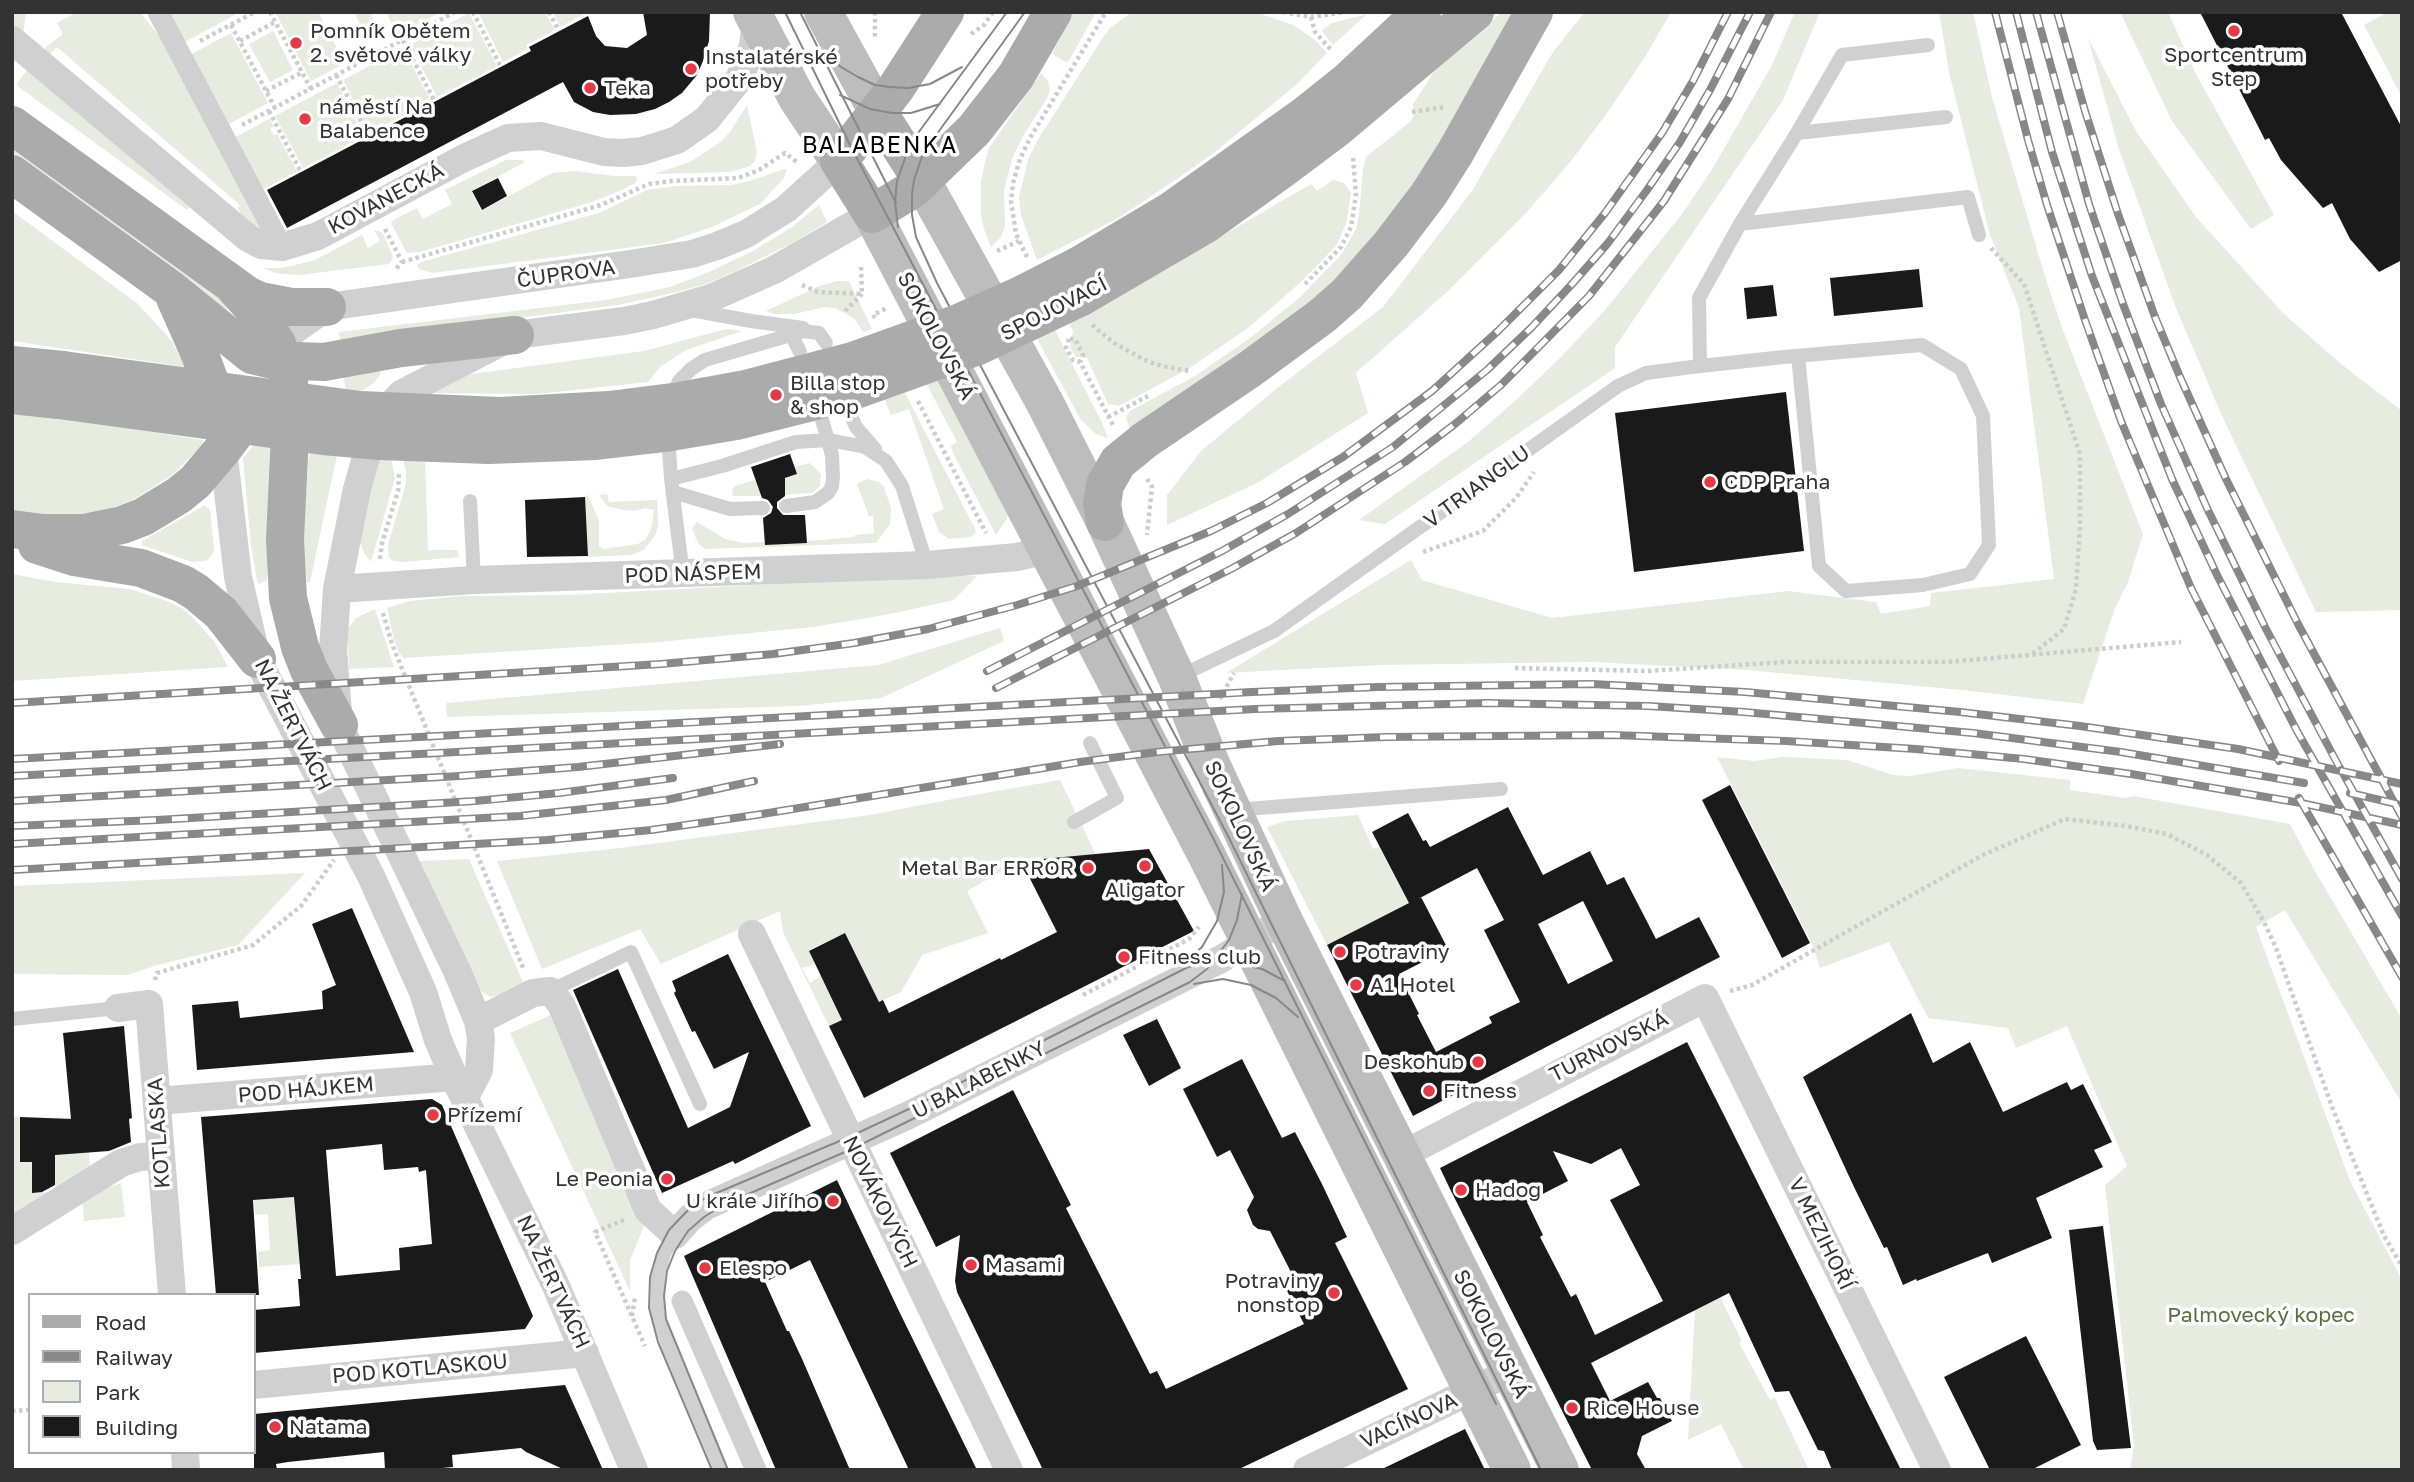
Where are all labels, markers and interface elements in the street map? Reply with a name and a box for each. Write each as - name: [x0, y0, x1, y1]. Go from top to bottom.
- place label: Pomník Obětem 2. světové války: [310, 18, 471, 68]
- marker: Sportcentrum Step: [2226, 23, 2242, 39]
- marker: Pomník Obětem 2. světové války: [288, 35, 304, 51]
- place label: Sportcentrum Step: [2164, 42, 2304, 92]
- place label: Instalatérské potřeby: [705, 44, 838, 94]
- marker: Instalatérské potřeby: [683, 61, 699, 77]
- place label: Teka: [604, 75, 651, 101]
- marker: Teka: [582, 80, 598, 96]
- place label: náměstí Na Balabence: [319, 94, 433, 144]
- marker: náměstí Na Balabence: [297, 111, 313, 127]
- district label: BALABENKA: [803, 132, 957, 160]
- street label: KOVANECKÁ: [324, 158, 448, 240]
- street label: ČUPROVA: [515, 255, 617, 293]
- street label: SOKOLOVSKÁ: [892, 268, 980, 404]
- street label: SPOJOVACÍ: [997, 271, 1111, 347]
- place label: Billa stop & shop: [790, 370, 885, 420]
- marker: Billa stop & shop: [768, 387, 784, 403]
- street label: V TRIANGLU: [1419, 440, 1535, 534]
- place label: CDP Praha: [1724, 469, 1830, 495]
- marker: CDP Praha: [1702, 474, 1718, 490]
- street label: POD NÁSPEM: [624, 559, 762, 589]
- street label: NA ŽERTVÁCH: [249, 655, 337, 795]
- street label: SOKOLOVSKÁ: [1199, 757, 1281, 895]
- place label: Metal Bar ERROR: [901, 855, 1074, 881]
- marker: Aligator: [1137, 858, 1153, 874]
- marker: Metal Bar ERROR: [1080, 860, 1096, 876]
- place label: Aligator: [1105, 877, 1185, 903]
- place label: Potraviny: [1354, 939, 1450, 965]
- place label: Fitness club: [1138, 944, 1261, 970]
- marker: Potraviny: [1332, 944, 1348, 960]
- marker: Fitness club: [1116, 949, 1132, 965]
- place label: A1 Hotel: [1370, 972, 1455, 998]
- marker: A1 Hotel: [1348, 977, 1364, 993]
- street label: TURNOVSKÁ: [1545, 1006, 1673, 1088]
- street label: U BALABENKY: [908, 1036, 1050, 1124]
- place label: Deskohub: [1363, 1049, 1464, 1075]
- marker: Deskohub: [1470, 1054, 1486, 1070]
- street label: POD HÁJKEM: [237, 1071, 375, 1109]
- street label: KOTLASKA: [143, 1077, 175, 1189]
- place label: Fitness: [1443, 1078, 1517, 1104]
- marker: Fitness: [1421, 1083, 1437, 1099]
- place label: Přízemí: [447, 1102, 522, 1128]
- marker: Přízemí: [425, 1107, 441, 1123]
- street label: NOVÁKOVÝCH: [837, 1132, 923, 1272]
- place label: Le Peonia: [555, 1166, 653, 1192]
- marker: Le Peonia: [659, 1171, 675, 1187]
- street label: V MEZIHOŘÍ: [1783, 1174, 1859, 1294]
- place label: Hadog: [1475, 1177, 1541, 1203]
- marker: Hadog: [1453, 1182, 1469, 1198]
- place label: U krále Jiřího: [686, 1188, 819, 1214]
- marker: U krále Jiřího: [825, 1193, 841, 1209]
- street label: NA ŽERTVÁCH: [511, 1211, 595, 1353]
- place label: Masami: [985, 1252, 1062, 1278]
- place label: Elespo: [719, 1255, 787, 1281]
- marker: Masami: [963, 1257, 979, 1273]
- marker: Elespo: [697, 1260, 713, 1276]
- street label: SOKOLOVSKÁ: [1448, 1265, 1534, 1403]
- place label: Potraviny nonstop: [1224, 1268, 1320, 1318]
- marker: Potraviny nonstop: [1326, 1285, 1342, 1301]
- legend: [28, 1293, 256, 1454]
- park label: Palmovecký kopec: [2167, 1302, 2355, 1328]
- text: Road: [95, 1309, 146, 1335]
- text: Railway: [95, 1344, 173, 1370]
- street label: POD KOTLASKOU: [331, 1349, 509, 1389]
- text: Park: [95, 1379, 140, 1405]
- street label: VACÍNOVA: [1357, 1388, 1461, 1454]
- place label: Rice House: [1586, 1395, 1699, 1421]
- marker: Rice House: [1564, 1400, 1580, 1416]
- text: Building: [95, 1414, 178, 1440]
- place label: Natama: [289, 1414, 367, 1440]
- marker: Natama: [267, 1419, 283, 1435]

